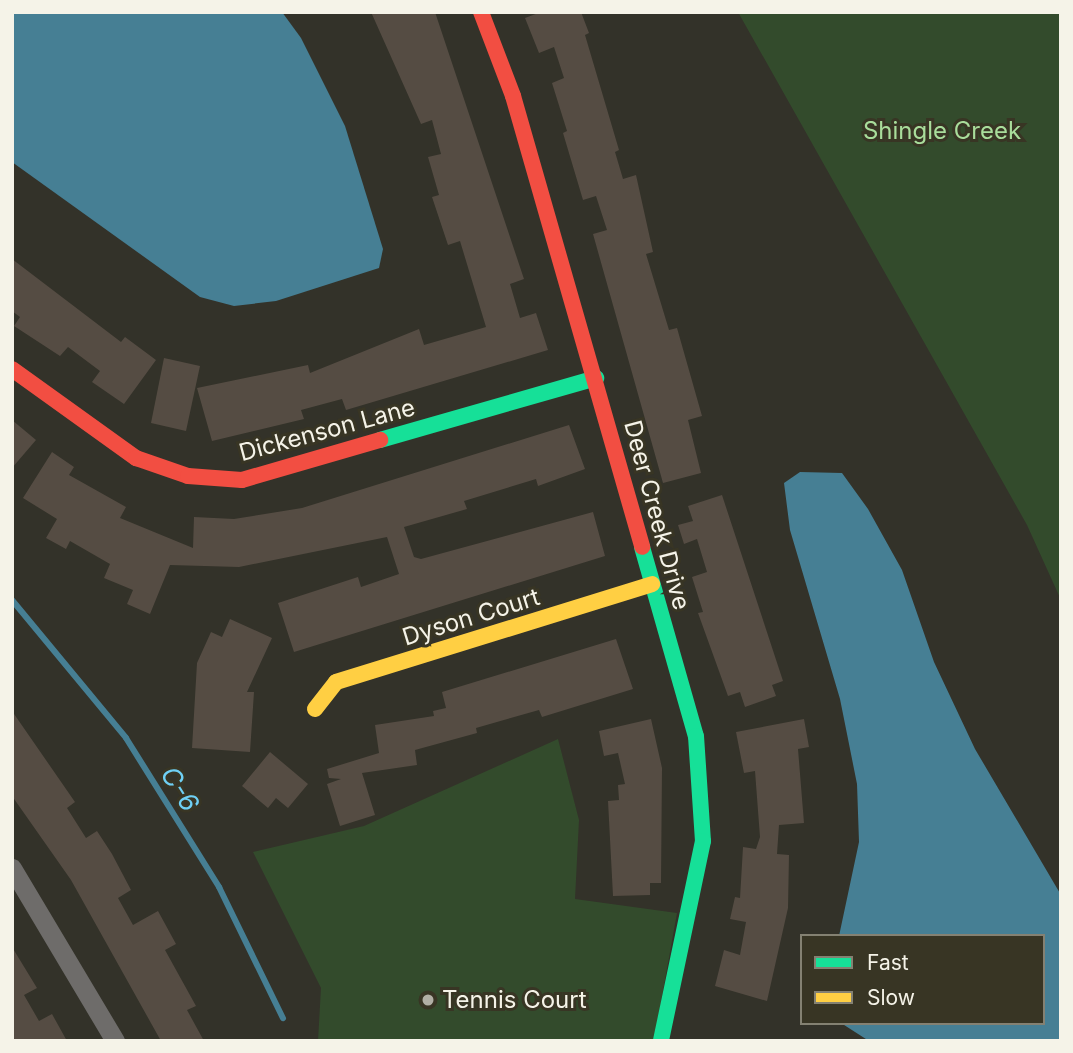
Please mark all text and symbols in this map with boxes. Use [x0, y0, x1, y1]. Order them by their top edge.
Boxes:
park label: Shingle Creek [863, 117, 1021, 145]
street label: Dickenson Lane [236, 393, 418, 467]
street label: Deer Creek Drive [618, 417, 696, 613]
street label: Dyson Court [399, 582, 543, 652]
water label: C-6 [154, 761, 206, 817]
legend [800, 934, 1045, 1025]
text: Fast [867, 950, 909, 975]
text: Slow [867, 985, 915, 1010]
place label: Tennis Court [442, 986, 587, 1014]
marker: Tennis Court [420, 992, 436, 1008]

